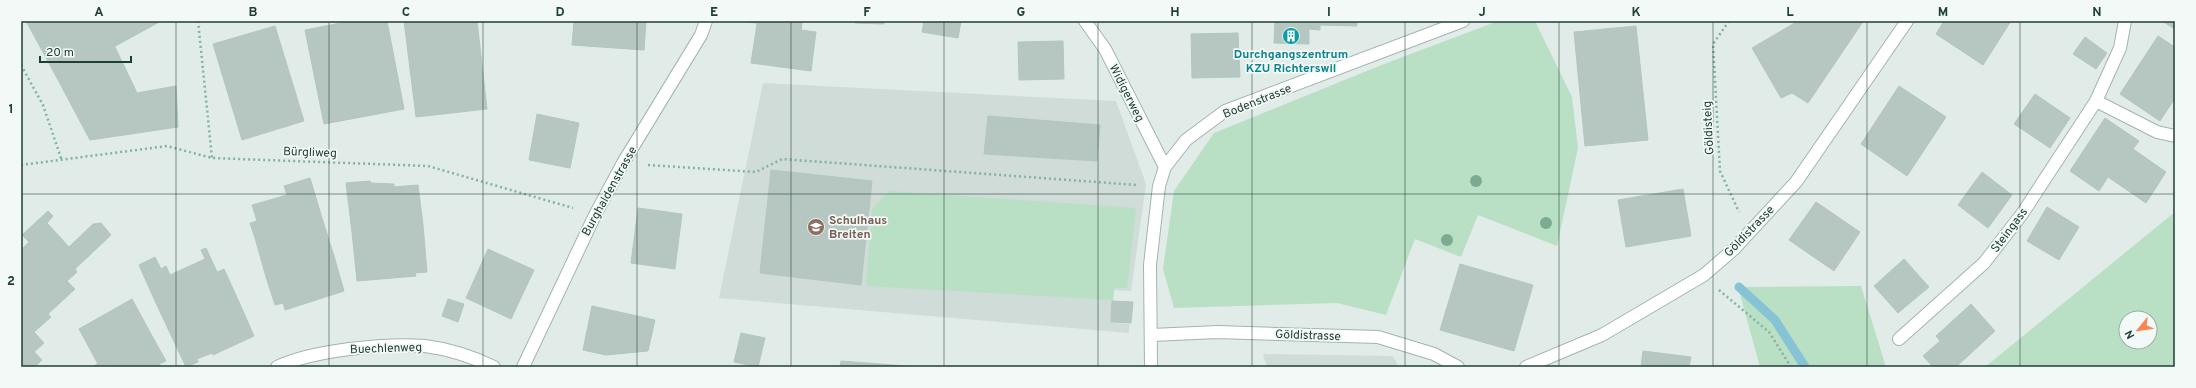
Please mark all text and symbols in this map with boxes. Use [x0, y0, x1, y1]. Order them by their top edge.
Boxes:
text: A [94, 5, 104, 21]
text: B [249, 5, 258, 21]
text: C [402, 5, 410, 21]
text: D [555, 5, 565, 21]
text: E [710, 5, 718, 21]
text: F [863, 5, 871, 21]
text: G [1017, 5, 1026, 21]
text: H [1170, 5, 1180, 21]
text: I [1327, 5, 1331, 21]
text: J [1478, 5, 1486, 21]
text: K [1631, 5, 1641, 21]
text: L [1786, 5, 1794, 21]
text: M [1938, 5, 1948, 21]
text: N [2092, 5, 2102, 21]
building icon: Durchgangszentrum KZU Richterswil [1281, 26, 1301, 46]
scale bar [40, 38, 131, 64]
text: 20 m [46, 45, 74, 61]
place label: Durchgangszentrum KZU Richterswil [1234, 47, 1348, 77]
street label: Widigerweg [1105, 62, 1147, 125]
street label: Bodenstrasse [1221, 81, 1294, 123]
street label: Göldisteig [1700, 101, 1718, 155]
text: 1 [8, 102, 14, 118]
street label: Bürgliweg [283, 144, 337, 162]
street label: Burghaldenstrasse [579, 144, 641, 239]
street label: Göldistrasse [1721, 202, 1778, 261]
street label: Steingass [1988, 205, 2032, 256]
place label: Schulhaus Breiten [829, 213, 887, 243]
school or university icon: Schulhaus Breiten [806, 217, 826, 237]
text: 2 [7, 274, 15, 290]
north arrow [2118, 310, 2158, 350]
street label: Göldistrasse [1275, 327, 1341, 345]
text: N [2122, 328, 2138, 341]
street label: Buechlenweg [350, 340, 422, 358]

